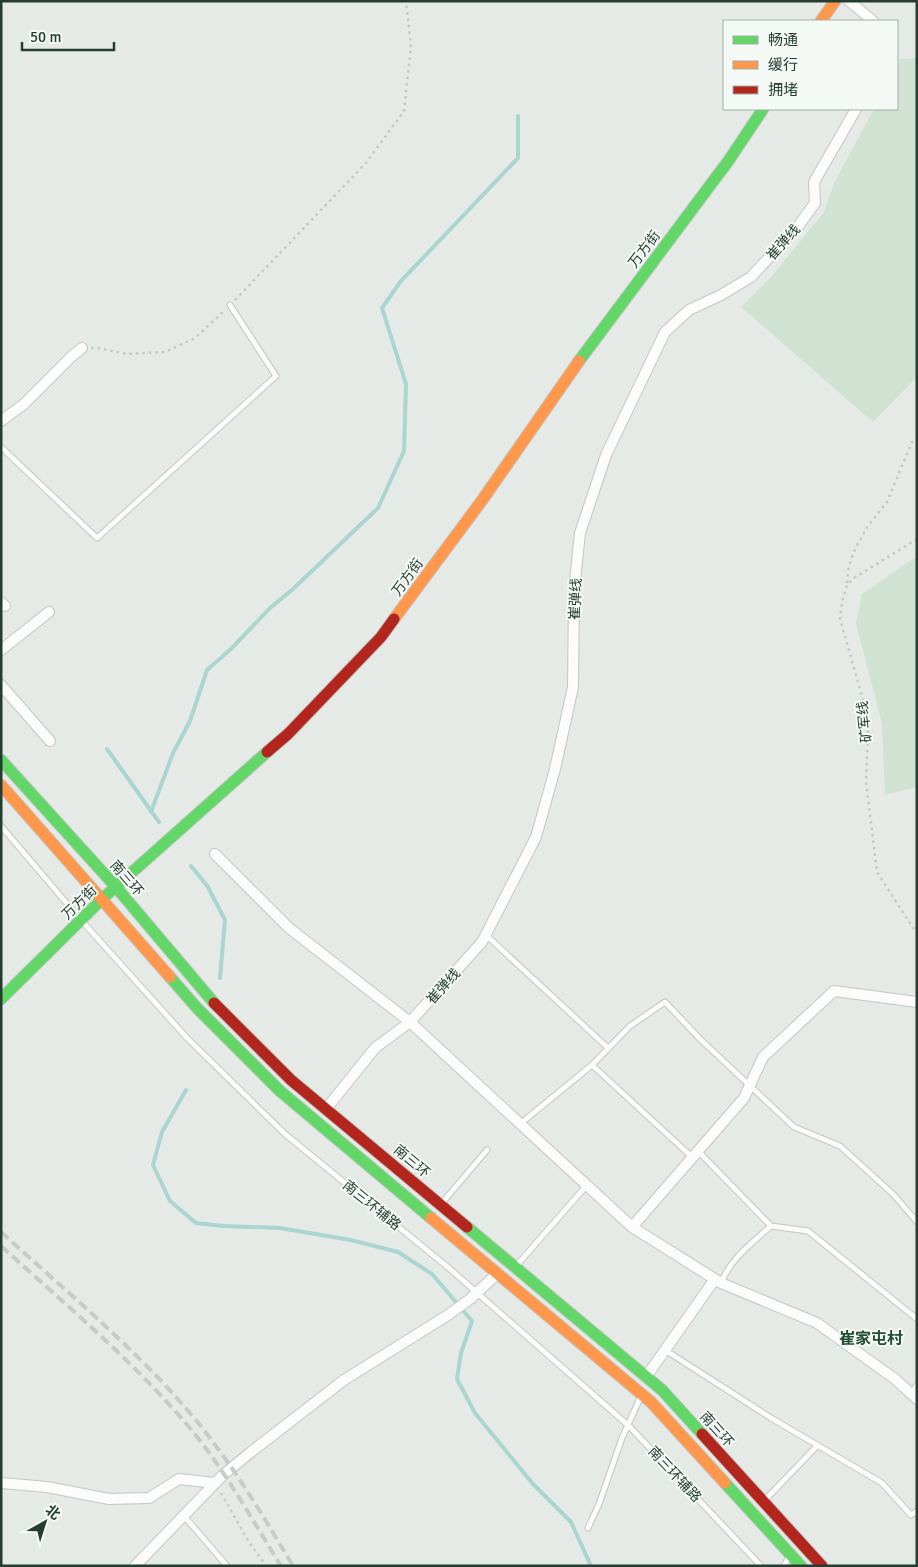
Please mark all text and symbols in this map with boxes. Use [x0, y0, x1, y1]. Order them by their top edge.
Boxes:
scale bar [22, 20, 115, 52]
legend [723, 20, 898, 110]
text: 50 m [30, 28, 61, 46]
text: 畅通 [768, 31, 798, 49]
text: 缓行 [768, 56, 798, 74]
text: 拥堵 [768, 81, 798, 99]
street label: 崔弹线 [763, 221, 804, 264]
street label: 万方街 [625, 227, 664, 271]
street label: 万方街 [388, 555, 427, 599]
street label: 崔弹线 [566, 578, 585, 620]
street label: 矿军线 [854, 700, 875, 744]
street label: 南三环 [106, 857, 147, 900]
street label: 万方街 [58, 882, 100, 923]
street label: 崔弹线 [423, 965, 464, 1008]
street label: 南三环 [390, 1141, 433, 1181]
street label: 南三环辅路 [339, 1177, 404, 1234]
district label: 崔家屯村 [839, 1329, 903, 1349]
street label: 南三环 [696, 1408, 737, 1451]
street label: 南三环辅路 [645, 1443, 705, 1506]
north arrow [20, 1497, 70, 1547]
text: 北 [42, 1501, 64, 1523]

